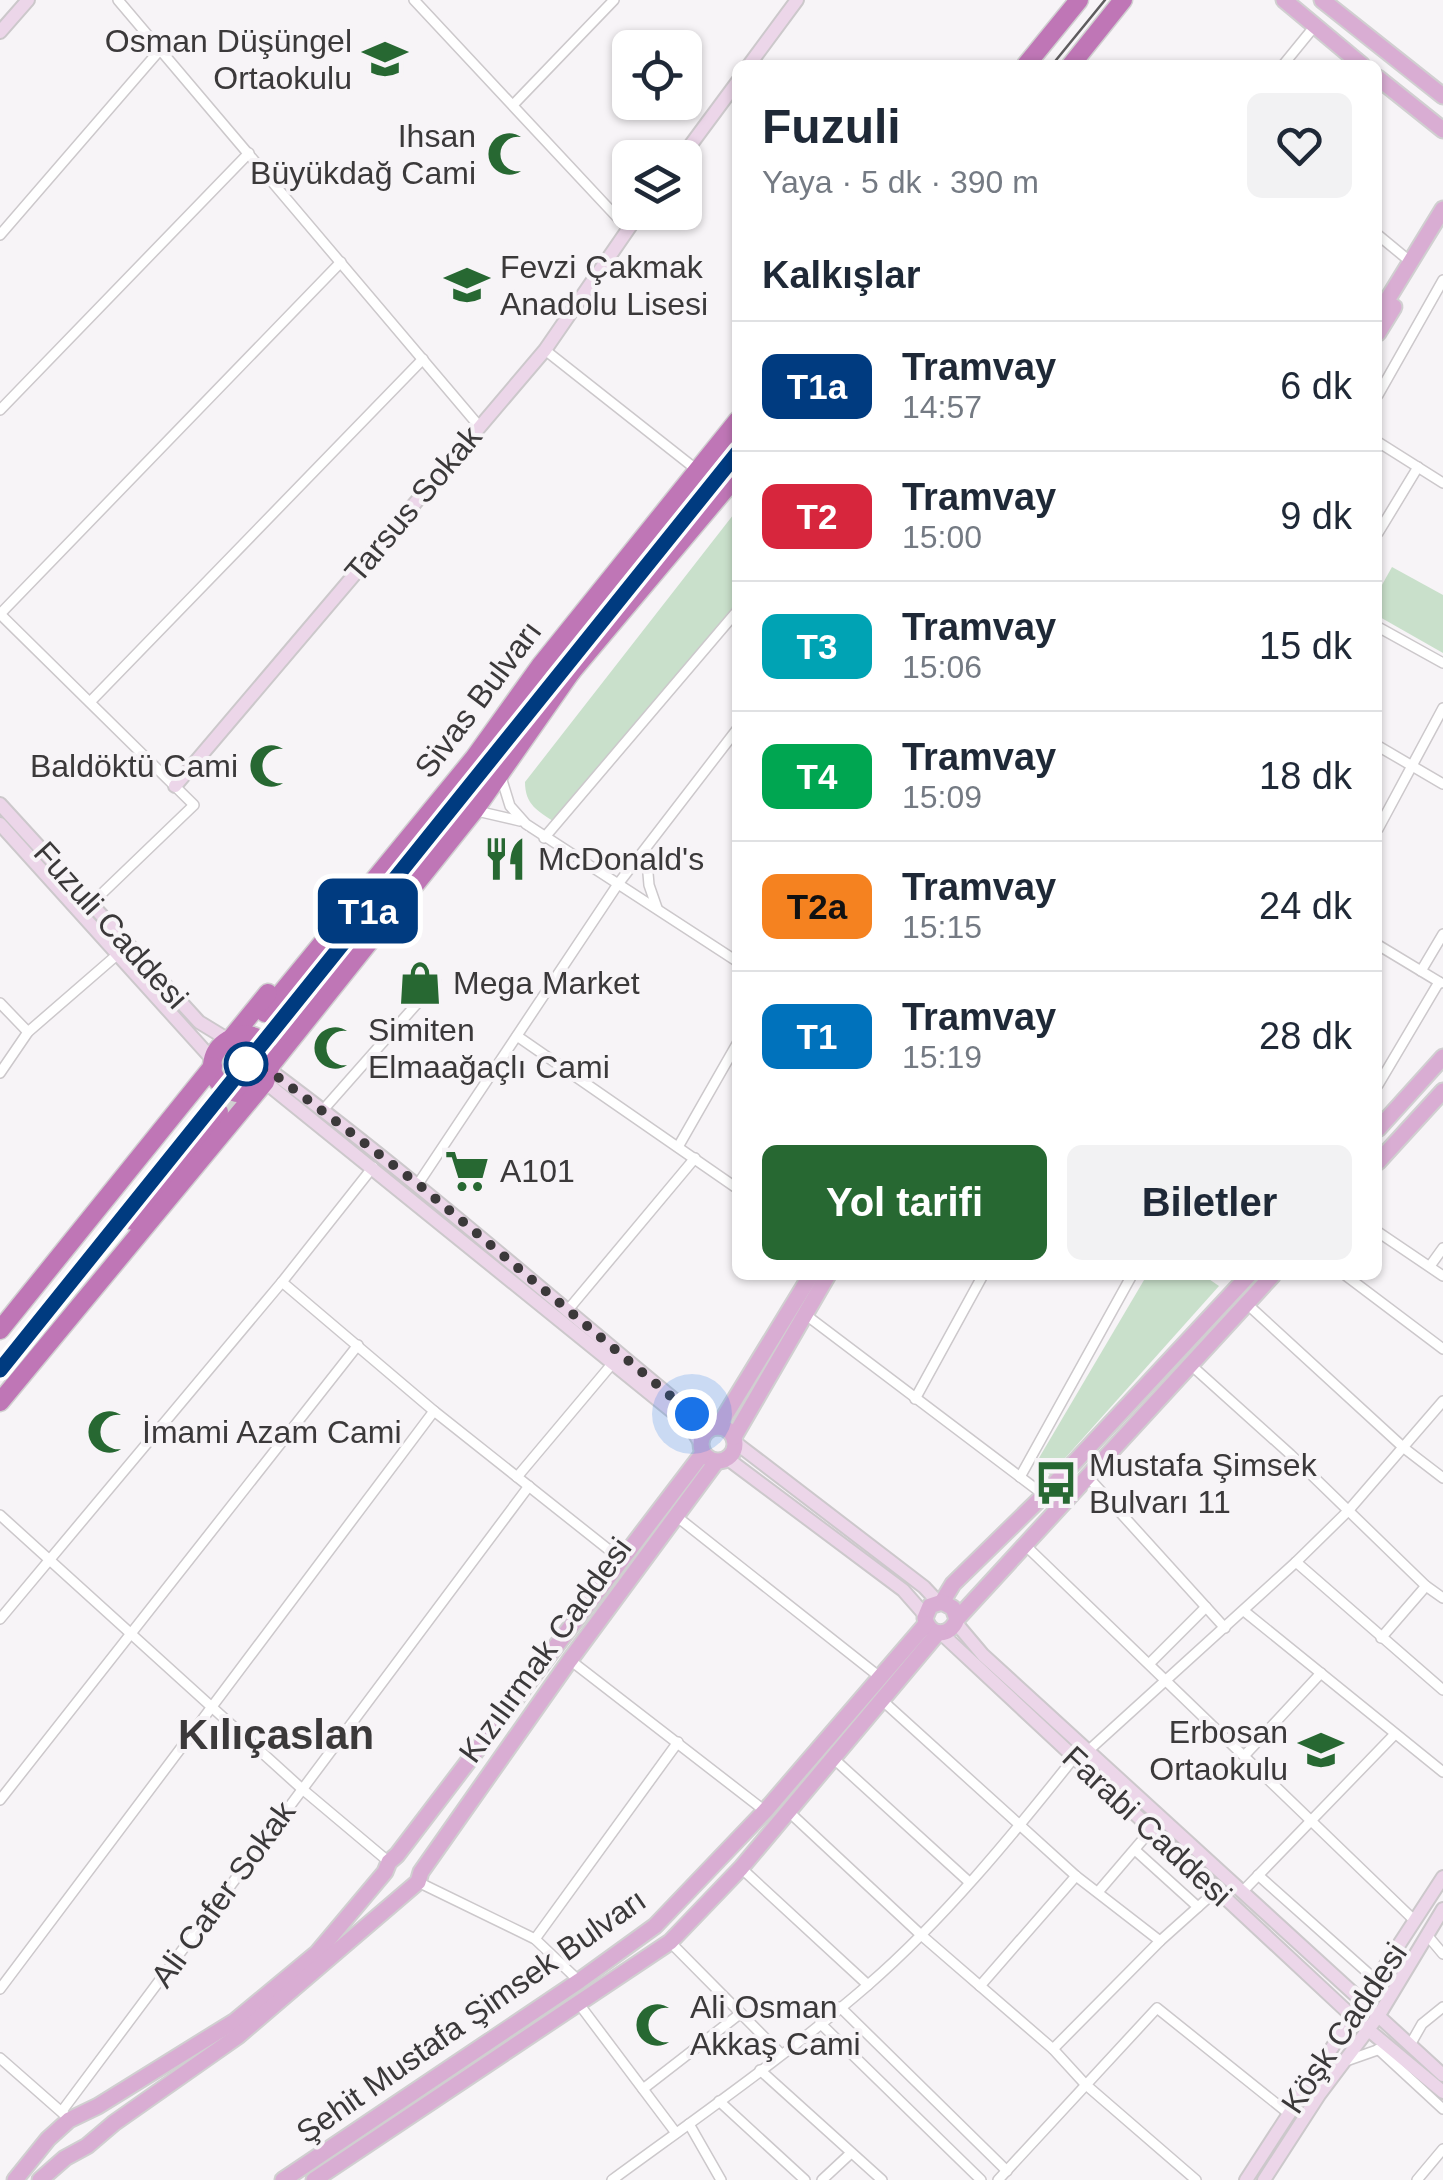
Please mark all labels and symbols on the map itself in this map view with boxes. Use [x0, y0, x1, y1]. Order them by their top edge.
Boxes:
place label: Osman Düşüngel Ortaokulu [105, 23, 352, 96]
school or university icon: Osman Düşüngel Ortaokulu [361, 35, 409, 83]
place label: Ihsan Büyükdağ Cami [250, 118, 476, 191]
mosque icon: Ihsan Büyükdağ Cami [485, 130, 533, 178]
place label: Fevzi Çakmak Anadolu Lisesi [500, 249, 708, 322]
school or university icon: Fevzi Çakmak Anadolu Lisesi [443, 261, 491, 309]
street label: Tarsus Sokak [337, 418, 489, 589]
street label: Sivas Bulvarı [407, 614, 549, 784]
mosque icon: Baldöktü Cami [247, 742, 295, 790]
place label: Baldöktü Cami [30, 748, 238, 784]
street label: Fuzuli Caddesi [27, 834, 195, 1016]
restaurant icon: McDonald's [481, 835, 529, 883]
place label: McDonald's [538, 841, 704, 877]
line badge: T1a [310, 878, 426, 944]
shop icon: Mega Market [396, 959, 444, 1007]
place label: Mega Market [453, 965, 640, 1001]
place label: Simiten Elmaağaçlı Cami [368, 1012, 610, 1085]
mosque icon: Simiten Elmaağaçlı Cami [311, 1024, 359, 1072]
unlabelled marker [225, 1043, 267, 1085]
supermarket icon: A101 [443, 1147, 491, 1195]
place label: A101 [500, 1153, 575, 1189]
your location [667, 1389, 717, 1439]
mosque icon: İmami Azam Cami [85, 1408, 133, 1456]
place label: İmami Azam Cami [142, 1414, 402, 1450]
place label: Mustafa Şimsek Bulvarı 11 [1089, 1447, 1318, 1520]
bus stop icon: Mustafa Şimsek Bulvarı 11 [1032, 1459, 1080, 1507]
street label: Kızılırmak Caddesi [452, 1531, 638, 1769]
district label: Kılıçaslan [178, 1711, 374, 1758]
place label: Erbosan Ortaokulu [1149, 1714, 1288, 1787]
school or university icon: Erbosan Ortaokulu [1297, 1726, 1345, 1774]
street label: Farabi Caddesi [1055, 1739, 1239, 1913]
street label: Ali Cafer Sokak [144, 1793, 303, 1994]
street label: Şehit Mustafa Şimsek Bulvarı [289, 1881, 653, 2151]
street label: Köşk Caddesi [1274, 1936, 1414, 2120]
place label: Ali Osman Akkaş Cami [690, 1989, 861, 2062]
mosque icon: Ali Osman Akkaş Cami [633, 2001, 681, 2049]

